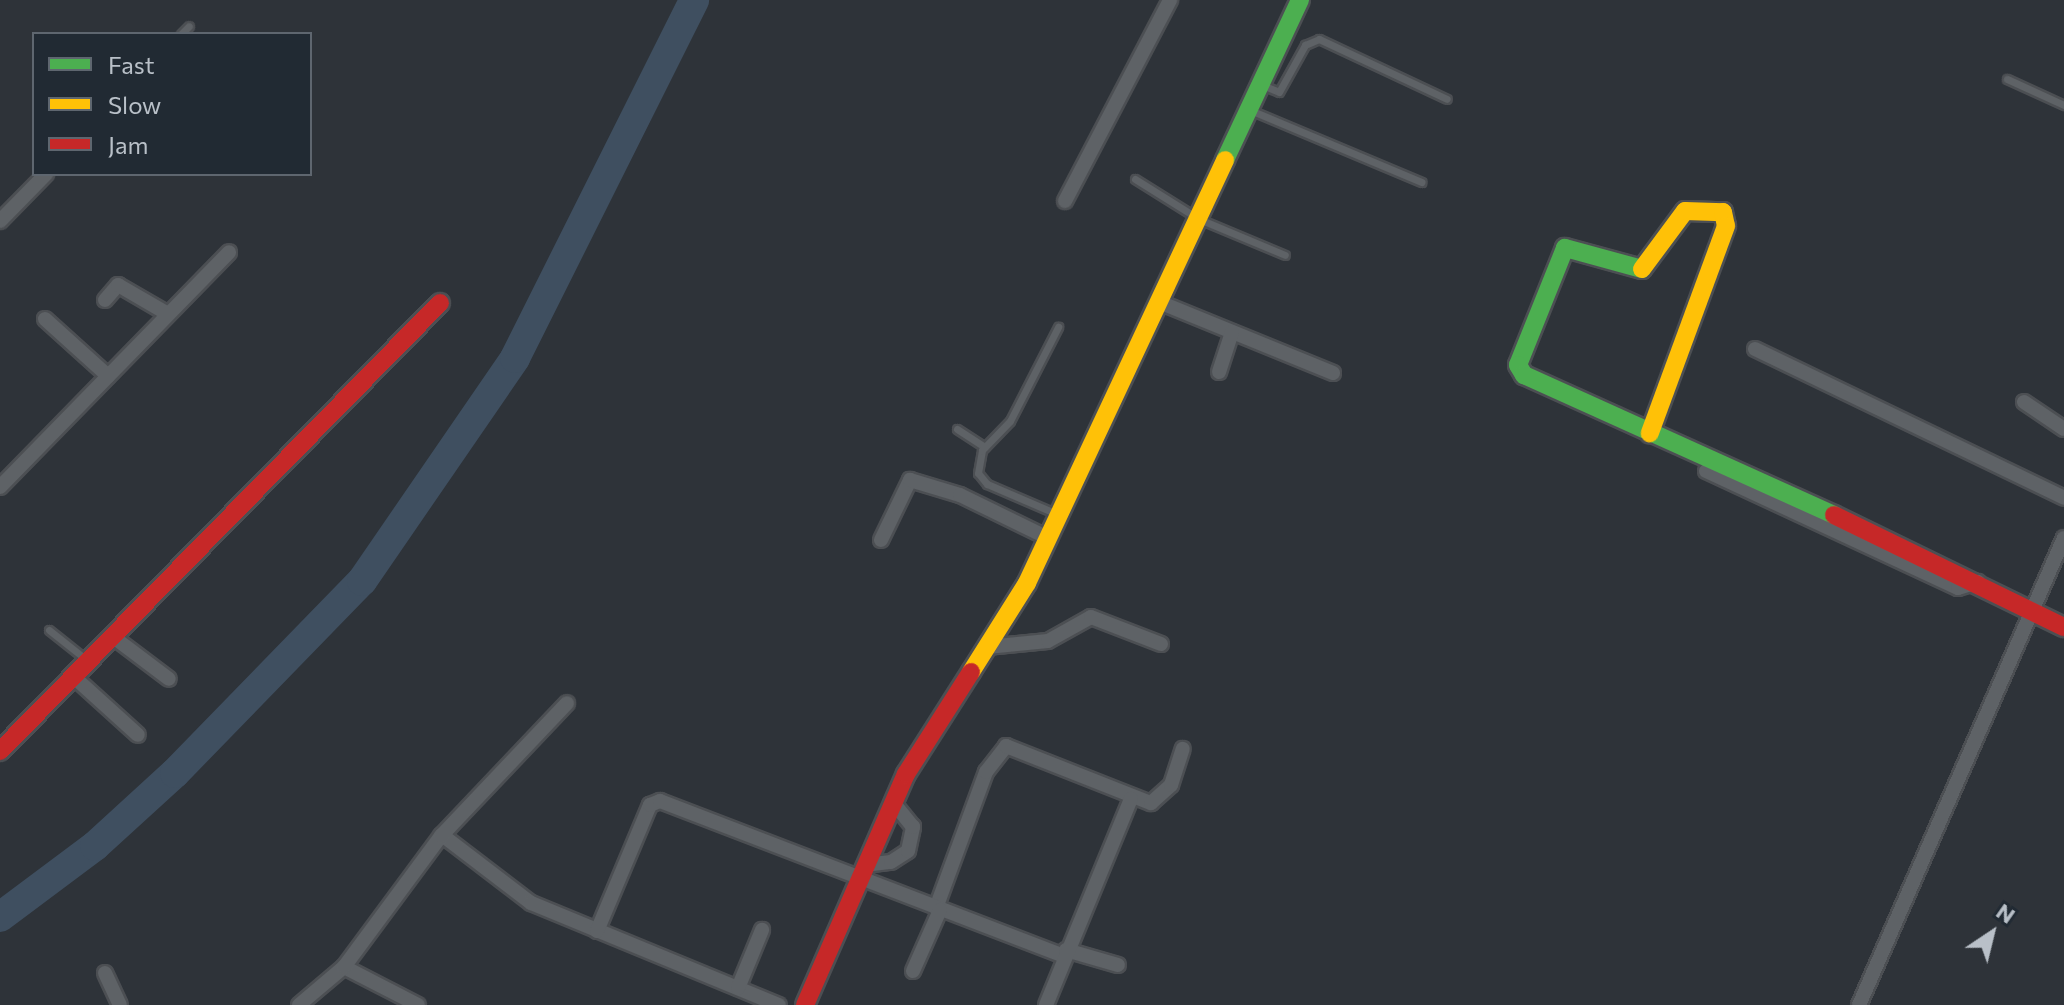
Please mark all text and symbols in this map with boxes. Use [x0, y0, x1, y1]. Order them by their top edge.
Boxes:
legend [32, 32, 312, 176]
text: Fast [108, 50, 155, 79]
text: Slow [108, 90, 161, 119]
text: Jam [108, 130, 148, 159]
north arrow [1952, 893, 2032, 973]
text: N [1992, 897, 2021, 929]

